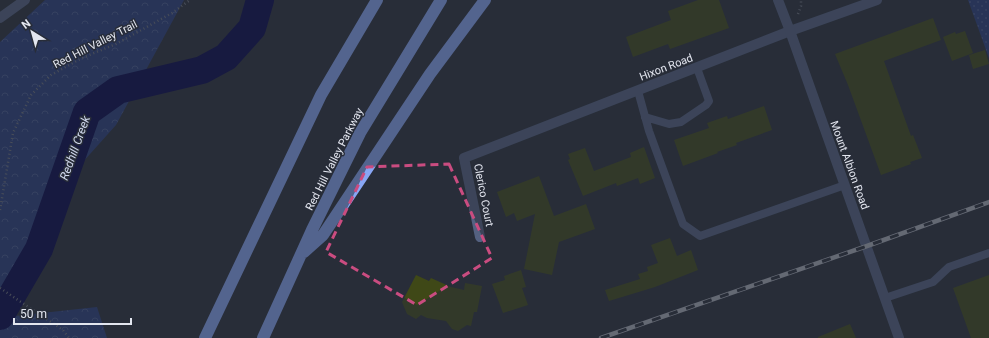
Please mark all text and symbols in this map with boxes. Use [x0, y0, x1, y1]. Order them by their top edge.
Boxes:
north arrow [12, 12, 52, 52]
text: N [19, 17, 33, 32]
street label: Red Hill Valley Trail [51, 18, 139, 71]
street label: Hixon Road [638, 51, 695, 84]
street label: Red Hill Valley Parkway [303, 105, 366, 213]
water label: Redhill Creek [57, 113, 93, 182]
street label: Mount Albion Road [827, 119, 872, 211]
street label: Clerico Court [471, 162, 496, 228]
scale bar [14, 300, 131, 326]
text: 50 m [20, 307, 47, 321]

